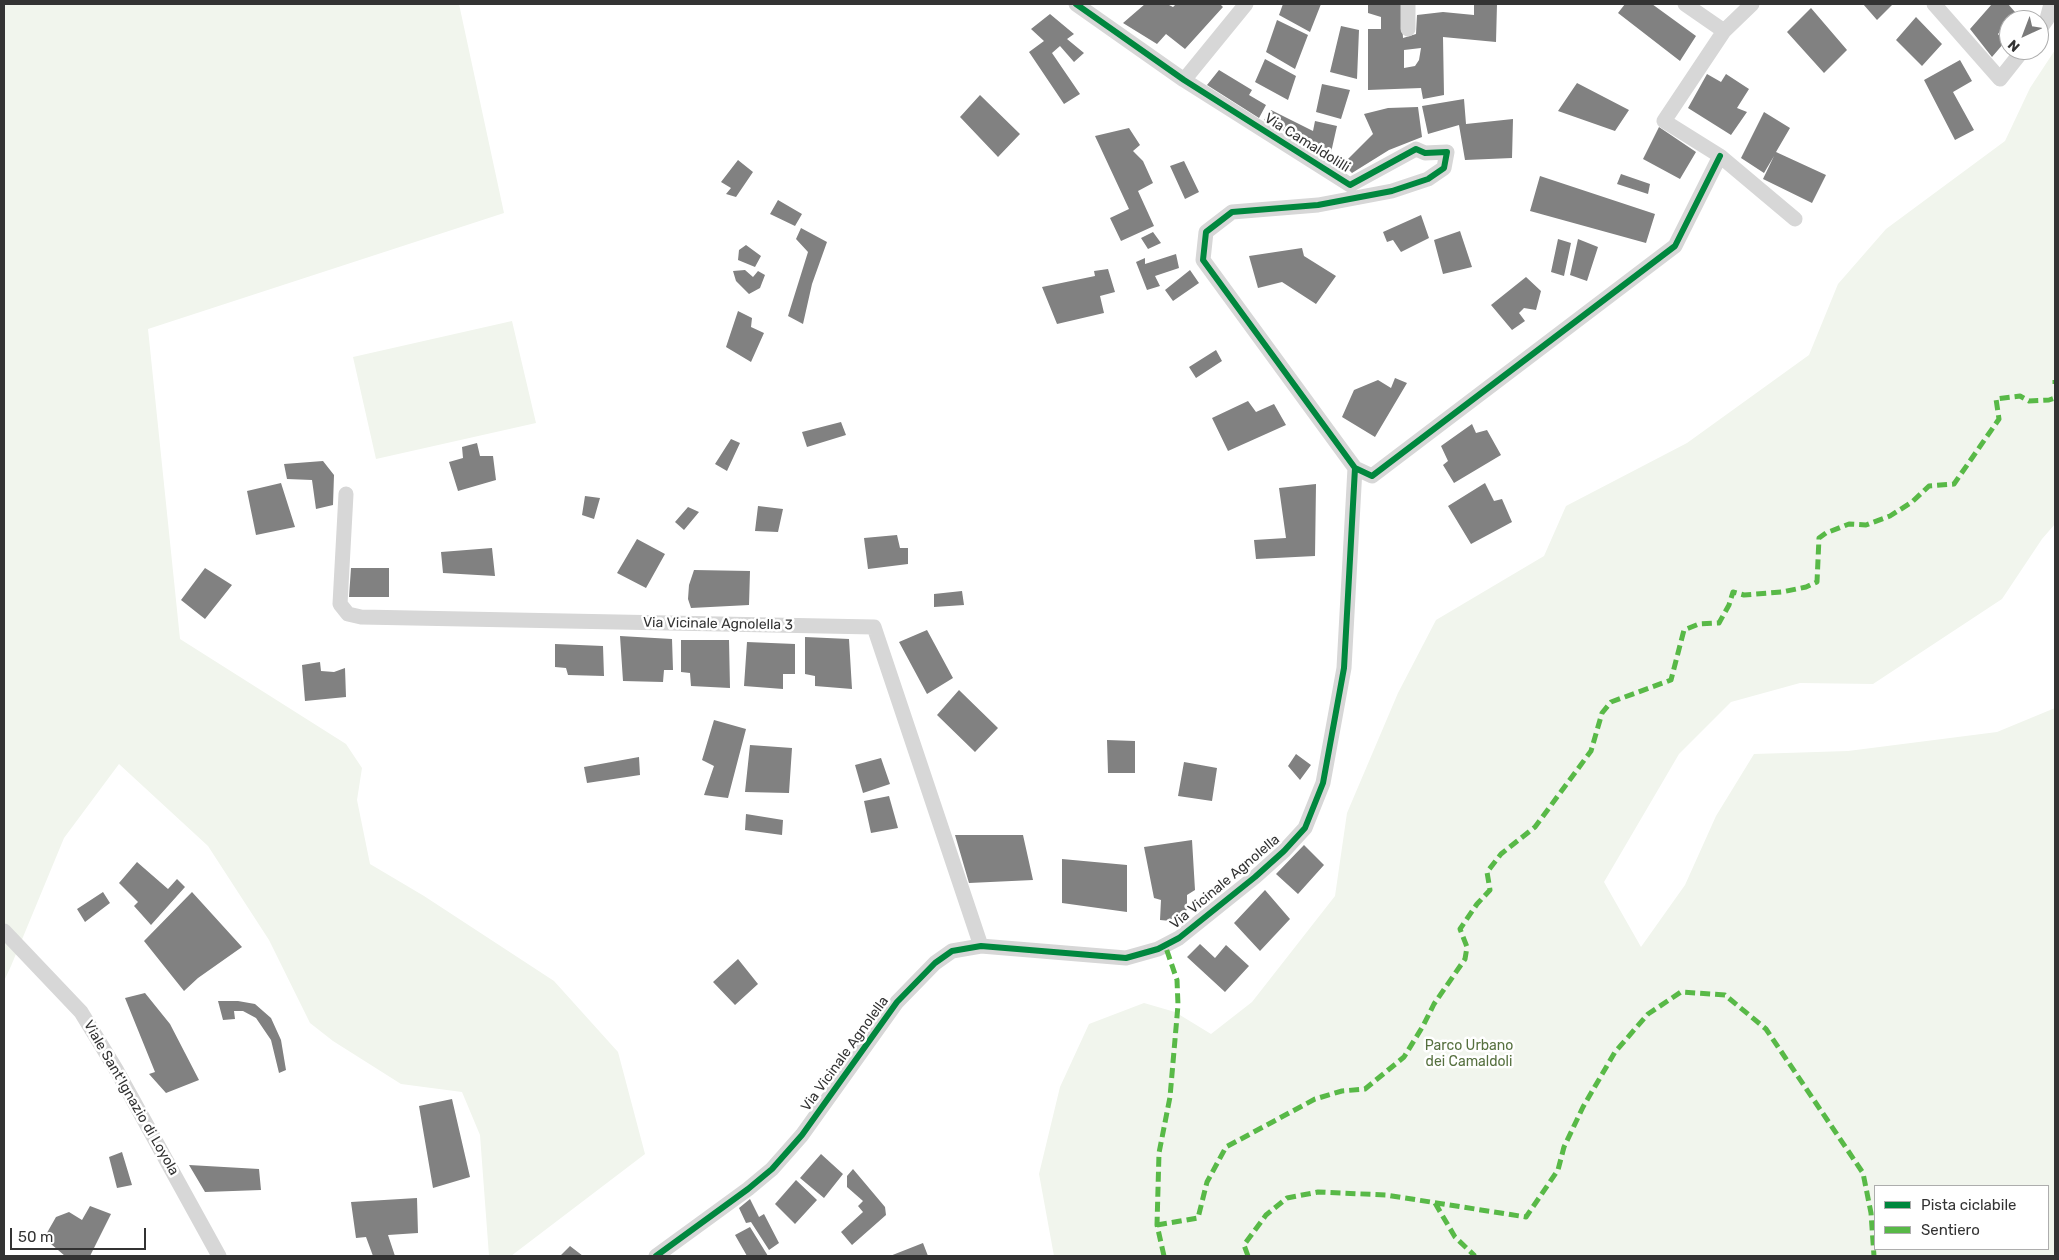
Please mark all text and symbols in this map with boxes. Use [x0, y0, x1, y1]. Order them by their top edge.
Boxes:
north arrow [1999, 10, 2049, 60]
text: N [2005, 36, 2024, 55]
street label: Via Camaldolilli [1261, 110, 1353, 176]
street label: Via Vicinale Agnolella 3 [643, 614, 793, 634]
street label: Via Vicinale Agnolella [1167, 831, 1283, 933]
street label: Via Vicinale Agnolella [798, 993, 892, 1115]
street label: Viale Sant'Ignazio di Loyola [80, 1018, 182, 1178]
park label: Parco Urbano dei Camaldoli [1425, 1038, 1513, 1070]
legend [1874, 1185, 2049, 1250]
text: Pista ciclabile [1921, 1196, 2016, 1214]
scale bar [12, 1218, 149, 1250]
text: Sentiero [1921, 1221, 1980, 1239]
text: 50 m [18, 1228, 53, 1246]

